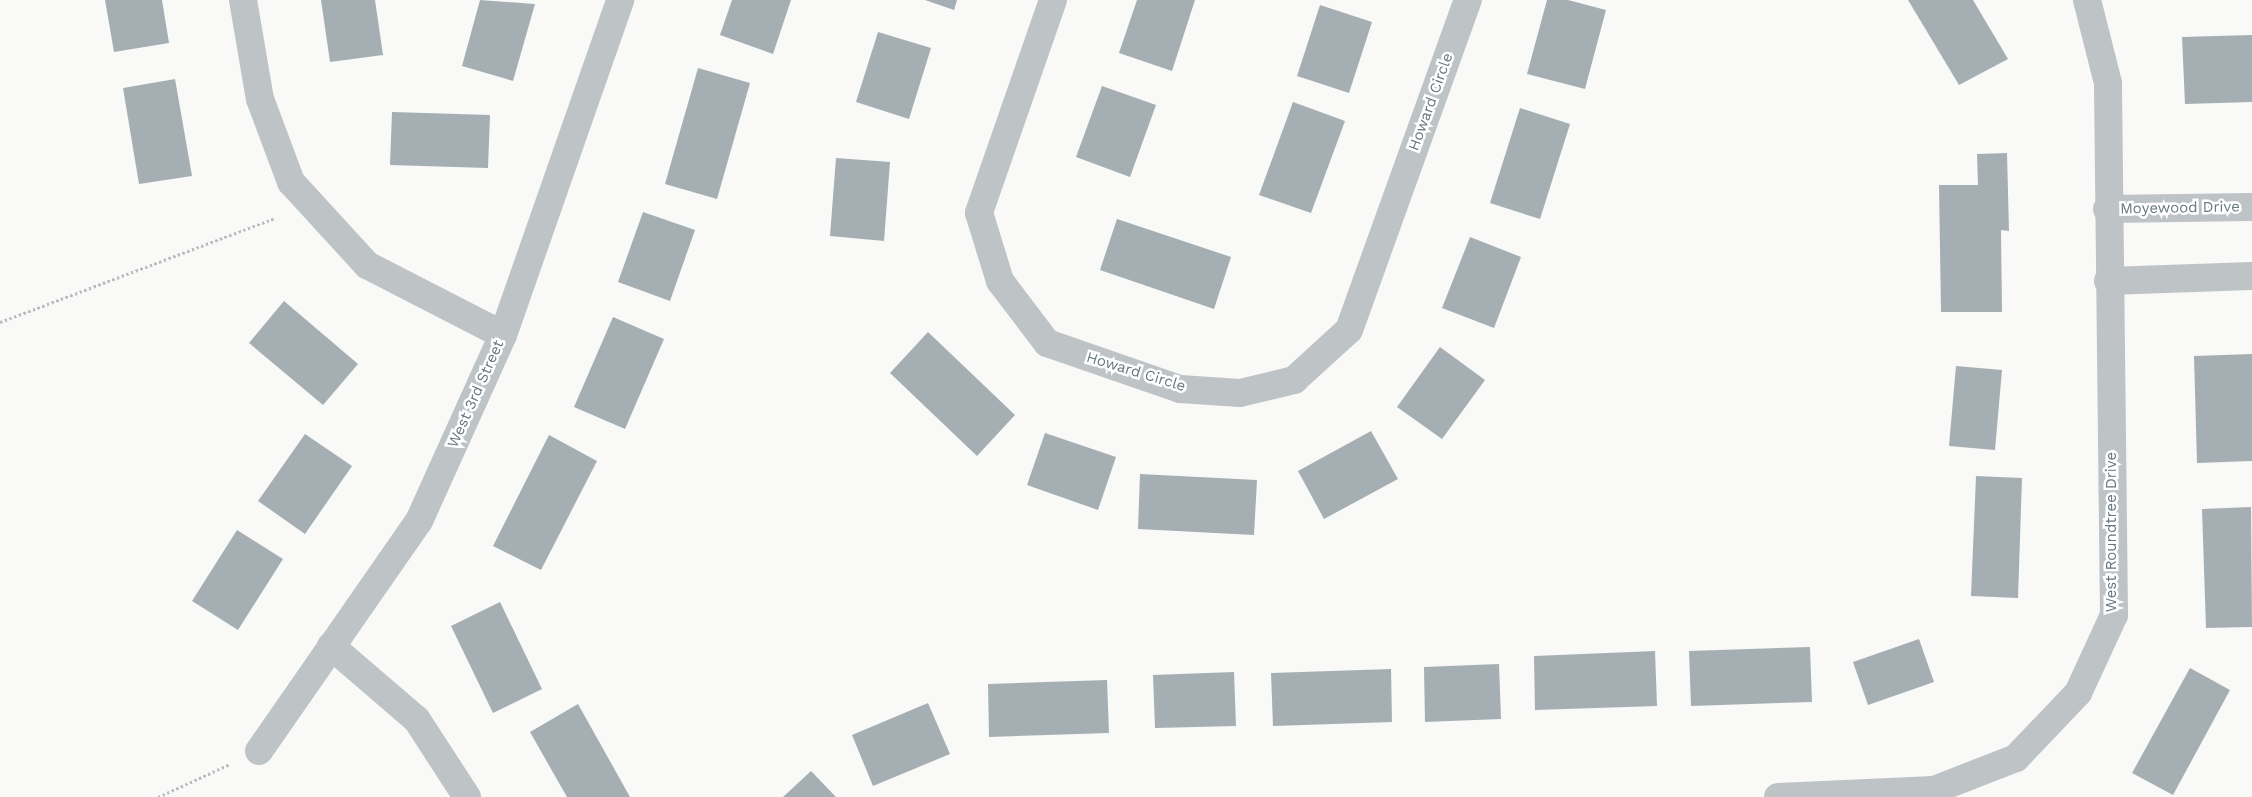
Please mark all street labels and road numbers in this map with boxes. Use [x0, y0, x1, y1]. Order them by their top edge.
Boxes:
street label: Howard Circle [1405, 51, 1457, 153]
street label: Moyewood Drive [2120, 198, 2240, 218]
street label: West 3rd Street [444, 337, 508, 451]
street label: Howard Circle [1084, 348, 1188, 396]
street label: West Roundtree Drive [2103, 452, 2121, 612]

